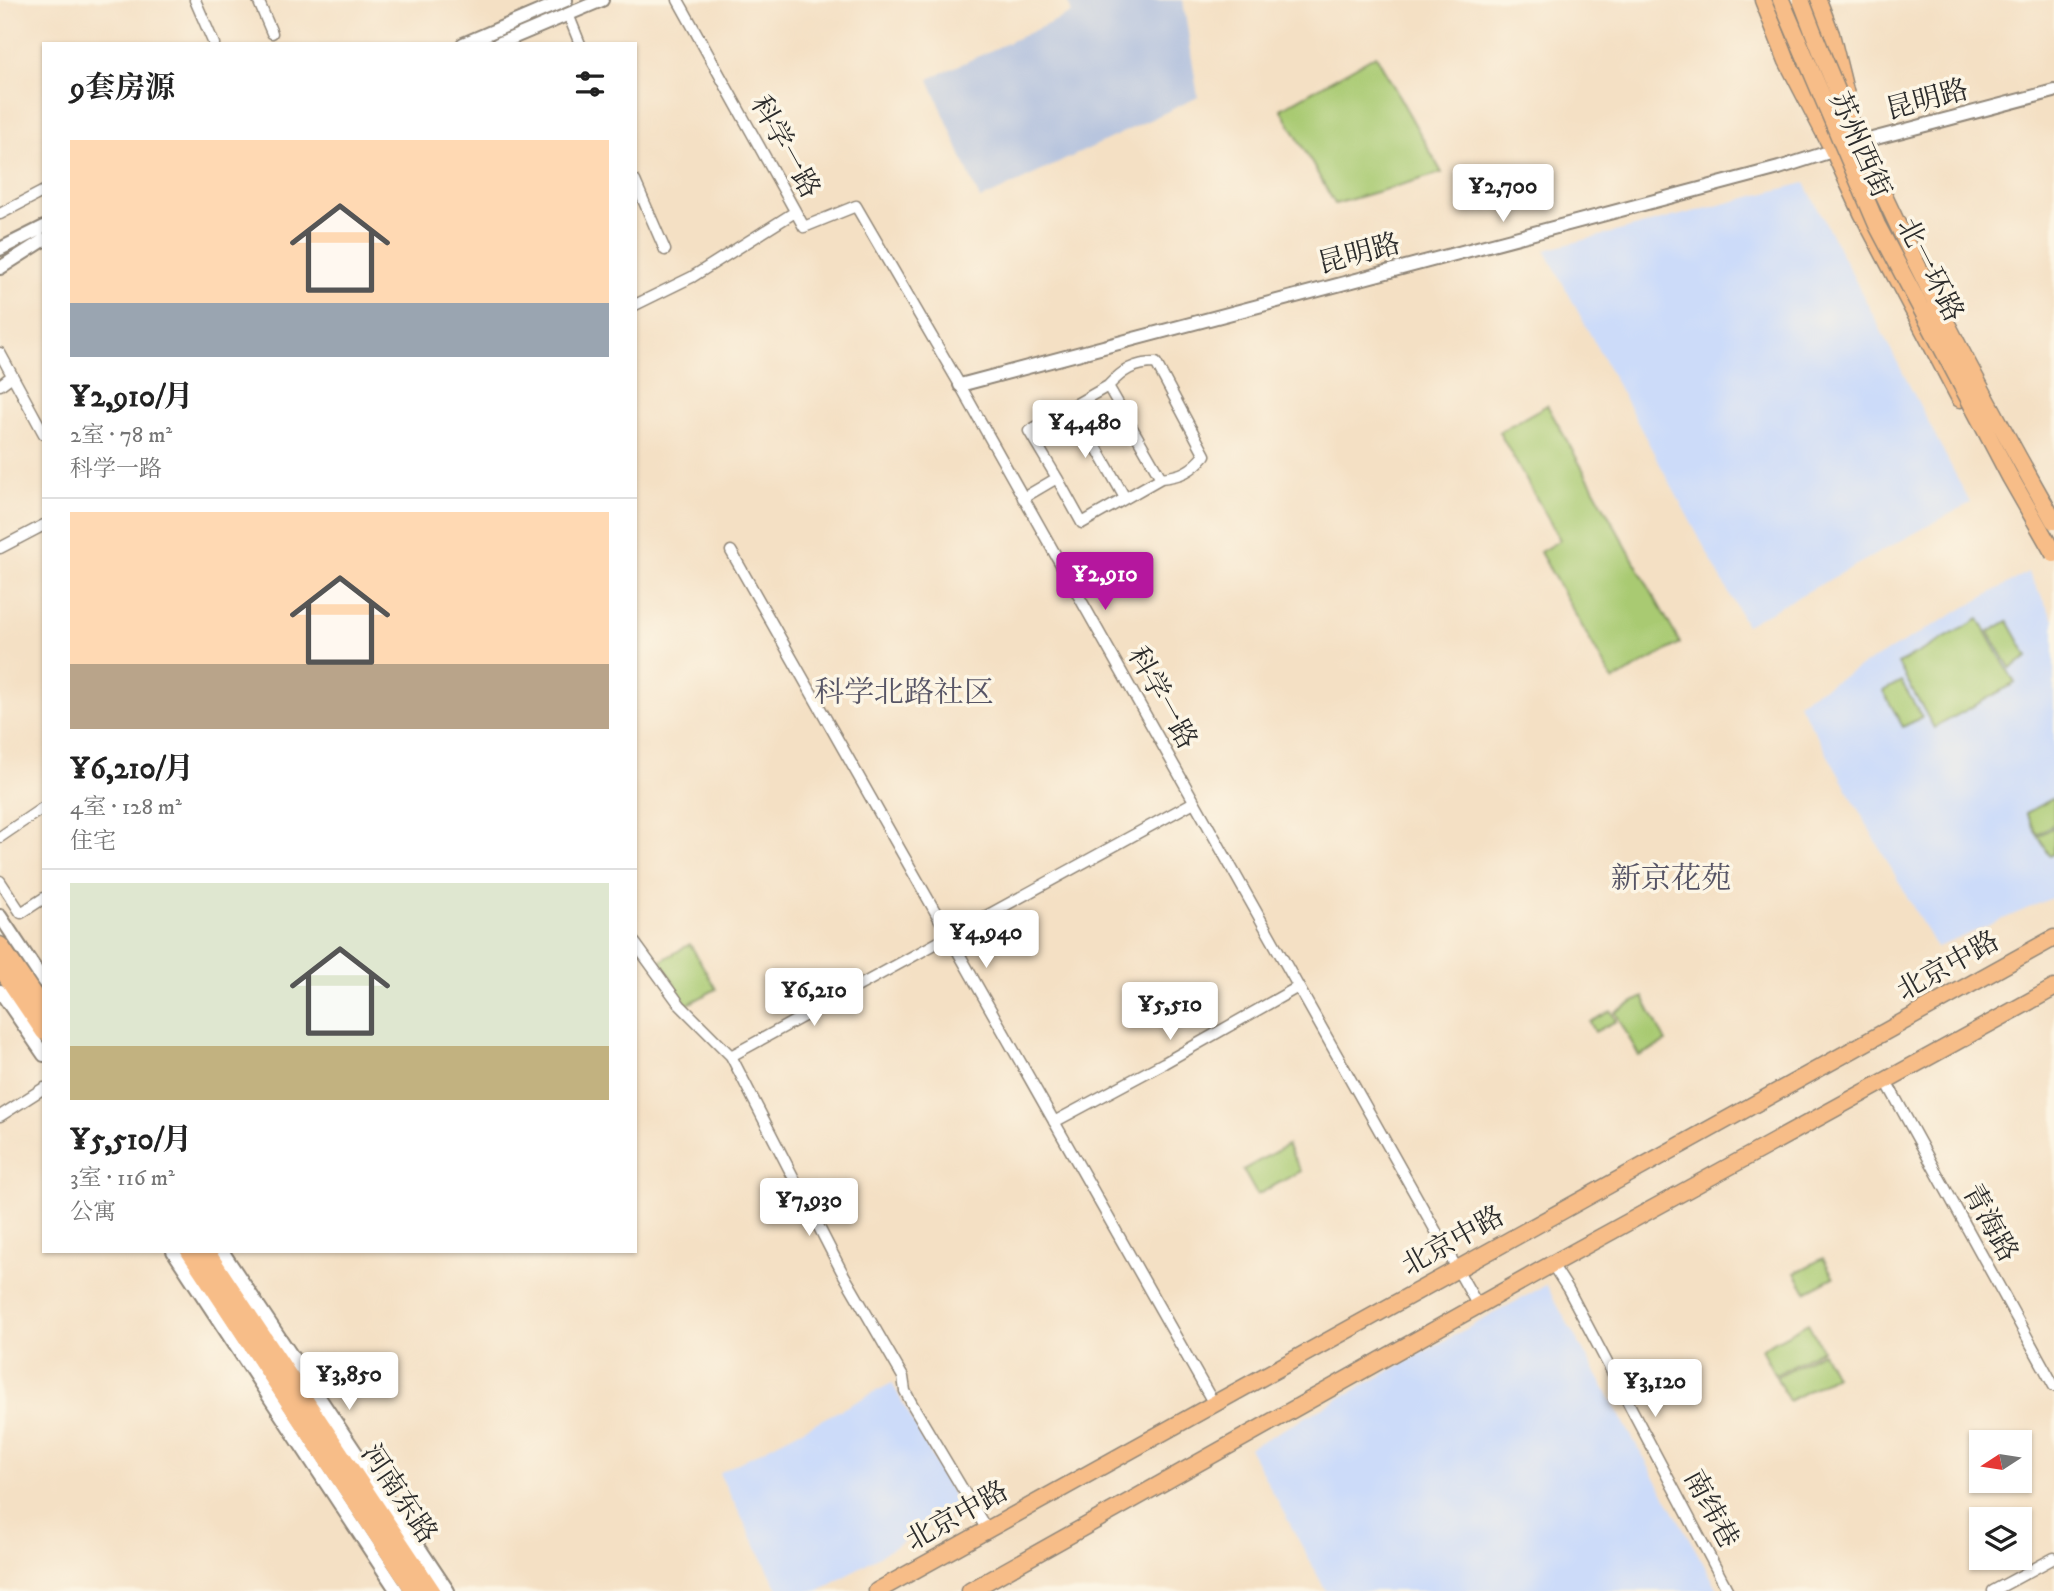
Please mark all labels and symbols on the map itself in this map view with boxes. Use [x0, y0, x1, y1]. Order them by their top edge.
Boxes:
street label: 昆明路 [1882, 72, 1972, 128]
street label: 苏州西街 [1821, 87, 1899, 203]
street label: 科学一路 [743, 90, 827, 204]
pin: ¥2,700 [1446, 164, 1560, 224]
street label: 北一环路 [1889, 212, 1971, 328]
street label: 昆明路 [1314, 226, 1404, 282]
pin: ¥4,480 [1028, 400, 1142, 460]
pin: ¥2,910 [1048, 552, 1162, 612]
street label: 科学一路 [1120, 641, 1204, 755]
district label: 科学北路社区 [814, 675, 994, 712]
district label: 新京花苑 [1611, 861, 1731, 898]
pin: ¥4,940 [929, 911, 1043, 970]
street label: 北京中路 [1891, 924, 2005, 1008]
pin: ¥6,210 [757, 968, 871, 1028]
pin: ¥5,510 [1113, 982, 1227, 1042]
pin: ¥7,930 [752, 1178, 866, 1238]
street label: 青海路 [1954, 1178, 2026, 1268]
street label: 北京中路 [1396, 1199, 1510, 1283]
pin: ¥3,850 [292, 1352, 406, 1412]
pin: ¥3,120 [1598, 1360, 1712, 1419]
north arrow [1969, 1430, 2032, 1493]
street label: 河南东路 [353, 1438, 445, 1550]
street label: 南纬巷 [1676, 1464, 1746, 1554]
street label: 北京中路 [900, 1474, 1014, 1558]

